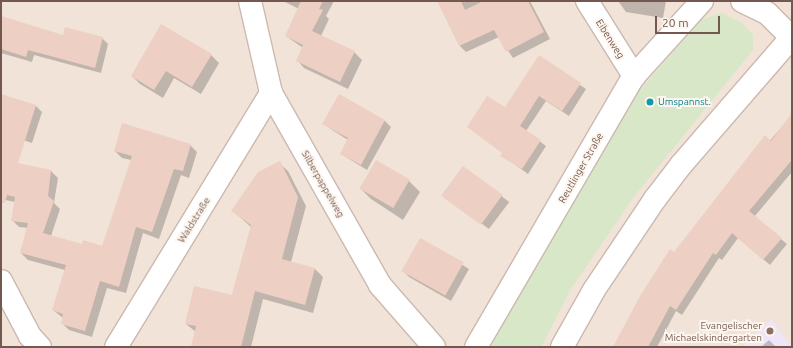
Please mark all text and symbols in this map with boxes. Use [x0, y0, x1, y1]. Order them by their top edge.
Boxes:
scale bar [657, 8, 722, 34]
text: 20 m [662, 16, 689, 29]
street label: Eibenweg [593, 17, 627, 61]
place label: Umspannst. [658, 96, 711, 108]
marker: Umspannst. [645, 97, 655, 107]
street label: Reutlinger Straße [556, 131, 606, 205]
street label: Silberpappelweg [299, 148, 347, 220]
street label: Waldstraße [175, 195, 213, 245]
place label: Evangelischer Michaelskindergarten [665, 319, 762, 342]
marker: Evangelischer Michaelskindergarten [765, 326, 775, 336]

